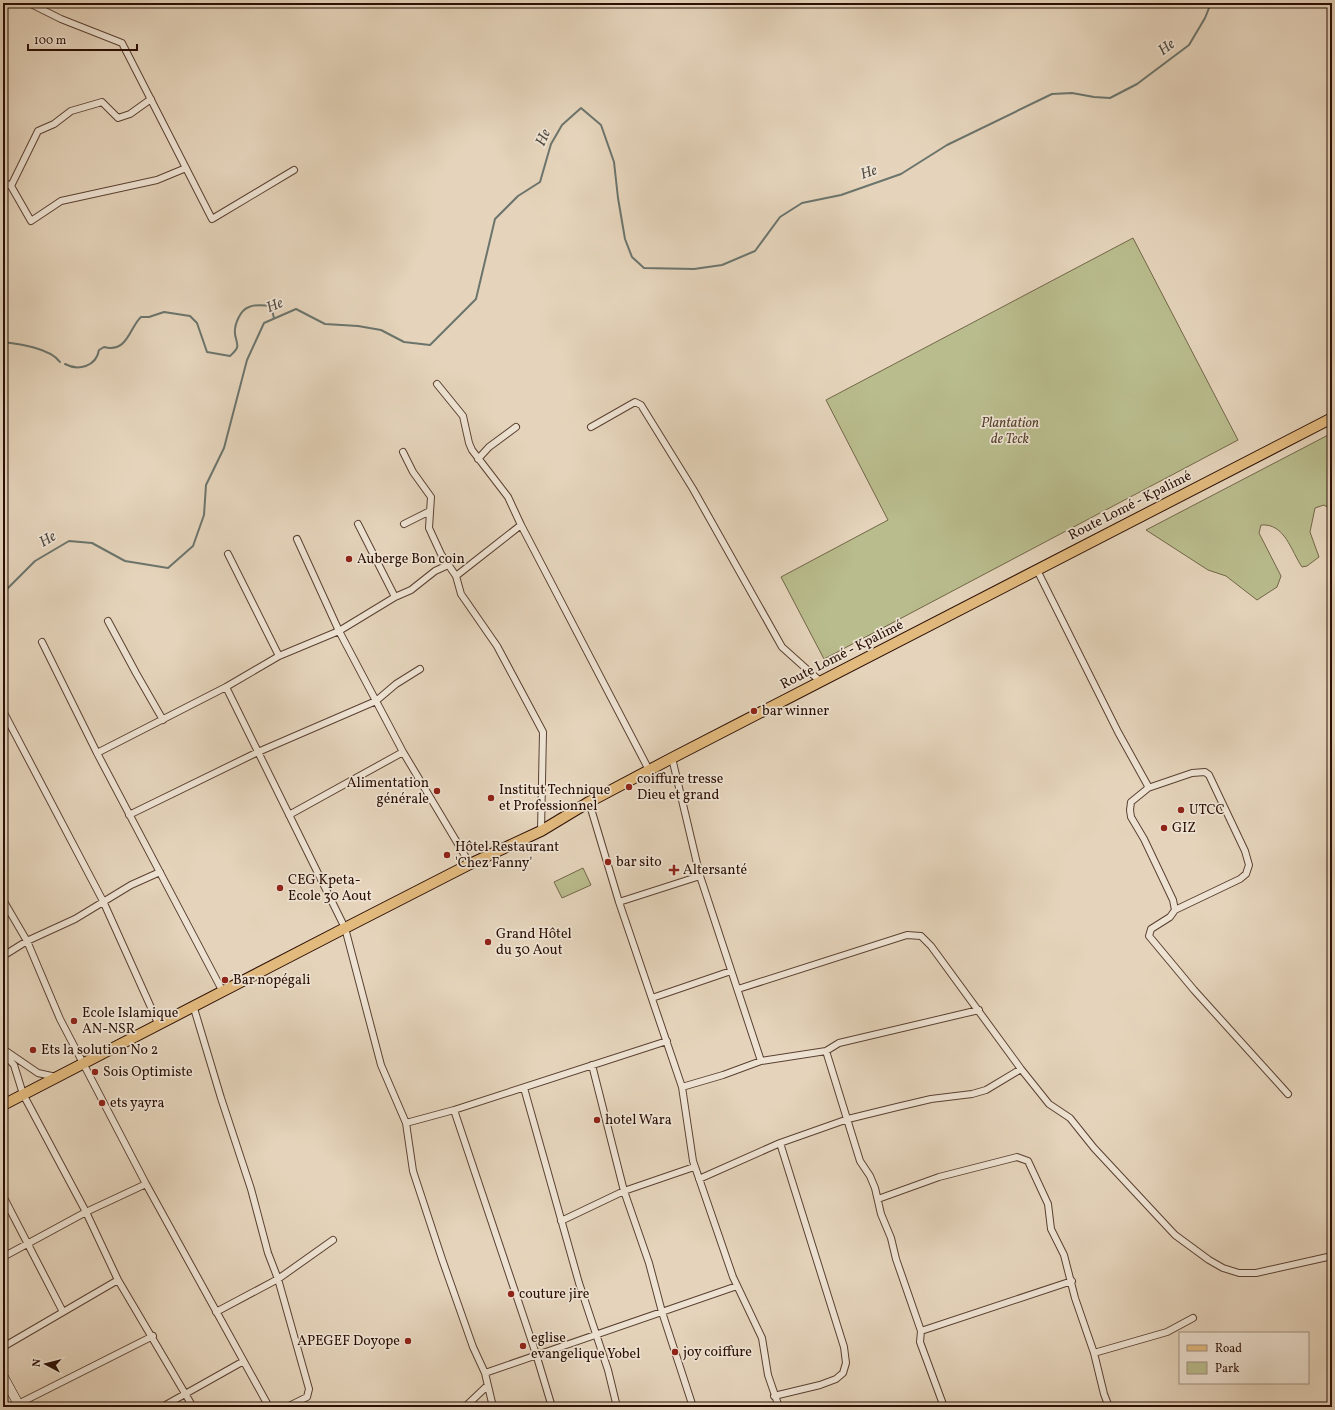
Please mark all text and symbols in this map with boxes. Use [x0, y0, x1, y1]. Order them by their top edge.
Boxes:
scale bar [28, 26, 137, 52]
text: 100 m [34, 33, 67, 49]
water label: He [1154, 34, 1180, 61]
water label: He [531, 126, 557, 150]
water label: He [858, 160, 881, 186]
water label: He [263, 293, 287, 319]
park label: Plantation de Teck [981, 414, 1039, 449]
street label: Route Lomé - Kpalimé [1065, 467, 1195, 545]
water label: He [36, 526, 61, 553]
place label: Auberge Bon coin [357, 550, 465, 569]
marker: Auberge Bon coin [344, 554, 354, 564]
street label: Route Lomé - Kpalimé [777, 616, 907, 694]
place label: bar winner [762, 702, 829, 721]
marker: bar winner [749, 706, 759, 716]
place label: coiffure tresse Dieu et grand [637, 770, 724, 805]
place label: Alimentation générale [347, 774, 429, 809]
place label: Institut Technique et Professionnel [499, 781, 611, 816]
marker: coiffure tresse Dieu et grand [624, 782, 634, 792]
marker: Alimentation générale [432, 786, 442, 796]
marker: Institut Technique et Professionnel [486, 793, 496, 803]
place label: UTCC [1189, 801, 1225, 820]
marker: UTCC [1176, 805, 1186, 815]
place label: GIZ [1172, 819, 1196, 838]
marker: GIZ [1159, 823, 1169, 833]
place label: Hôtel Restaurant 'Chez Fanny' [455, 838, 559, 873]
marker: Hôtel Restaurant 'Chez Fanny' [442, 850, 452, 860]
place label: bar sito [616, 853, 662, 872]
marker: bar sito [603, 857, 613, 867]
place label: Altersanté [683, 861, 747, 880]
marker: Altersanté [668, 864, 680, 876]
place label: CEG Kpeta- Ecole 30 Aout [288, 871, 372, 906]
marker: CEG Kpeta- Ecole 30 Aout [275, 883, 285, 893]
place label: Grand Hôtel du 30 Aout [496, 925, 572, 960]
marker: Grand Hôtel du 30 Aout [483, 937, 493, 947]
place label: Bar nopégali [233, 971, 310, 990]
marker: Bar nopégali [220, 975, 230, 985]
place label: Ecole Islamique AN-NSR [82, 1004, 179, 1039]
marker: Ecole Islamique AN-NSR [69, 1016, 79, 1026]
place label: Ets la solution No 2 [41, 1041, 158, 1060]
marker: Ets la solution No 2 [28, 1045, 38, 1055]
place label: Sois Optimiste [103, 1063, 193, 1082]
marker: Sois Optimiste [90, 1067, 100, 1077]
place label: ets yayra [110, 1094, 164, 1113]
marker: ets yayra [97, 1098, 107, 1108]
place label: hotel Wara [605, 1111, 672, 1130]
marker: hotel Wara [592, 1115, 602, 1125]
place label: couture jire [519, 1285, 590, 1304]
marker: couture jire [506, 1289, 516, 1299]
place label: eglise evangelique Yobel [531, 1329, 640, 1364]
place label: APEGEF Doyope [297, 1332, 400, 1351]
legend [1179, 1332, 1309, 1384]
marker: APEGEF Doyope [403, 1336, 413, 1346]
marker: eglise evangelique Yobel [518, 1341, 528, 1351]
text: Road [1215, 1341, 1242, 1357]
place label: joy coiffure [683, 1343, 752, 1362]
north arrow [26, 1344, 66, 1384]
marker: joy coiffure [670, 1347, 680, 1357]
text: N [30, 1358, 45, 1368]
text: Park [1215, 1361, 1240, 1377]

